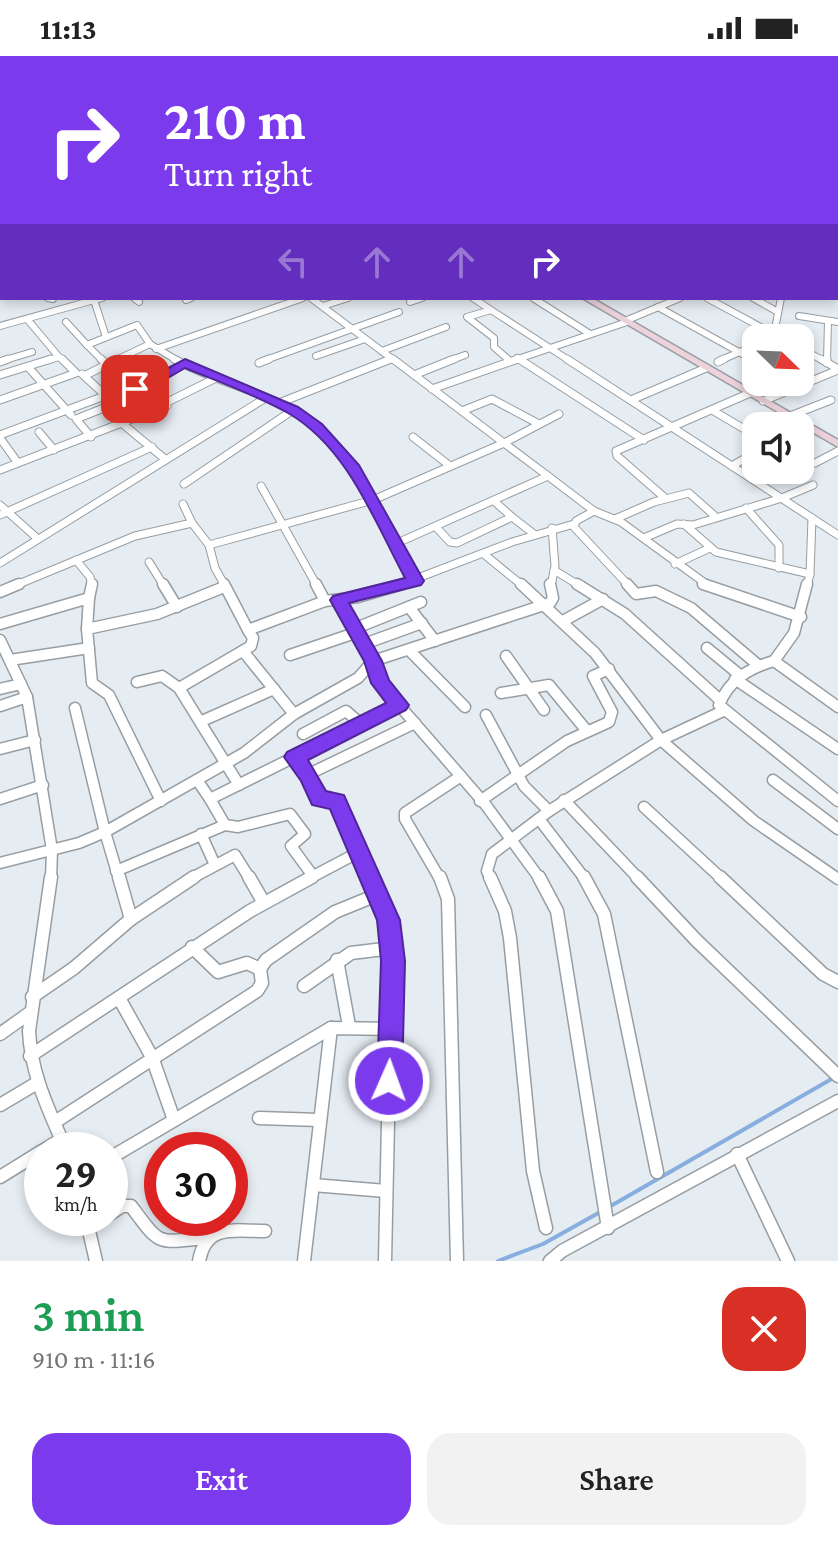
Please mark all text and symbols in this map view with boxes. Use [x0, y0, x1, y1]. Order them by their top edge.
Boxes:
text: 11:13 [40, 12, 97, 45]
icon: right [32, 88, 136, 192]
text: 210 m [164, 89, 306, 151]
text: Turn right [164, 154, 312, 194]
icon: left [271, 240, 315, 284]
icon: ahead [355, 240, 399, 284]
icon: ahead [439, 240, 483, 284]
icon: right [523, 240, 567, 284]
north arrow [742, 324, 814, 396]
map controls [742, 324, 814, 484]
pin [101, 355, 169, 423]
icon: arrive [113, 367, 157, 411]
button: sound [742, 412, 814, 484]
position arrow [347, 1039, 431, 1123]
speed limit sign: 30 [144, 1132, 248, 1236]
text: 29 [55, 1151, 97, 1196]
text: km/h [54, 1193, 98, 1215]
button: close [722, 1287, 806, 1371]
text: 3 min [32, 1288, 144, 1341]
text: 910 m · 11:16 [32, 1345, 155, 1374]
button: Exit [32, 1433, 411, 1525]
button: Share [427, 1433, 806, 1525]

